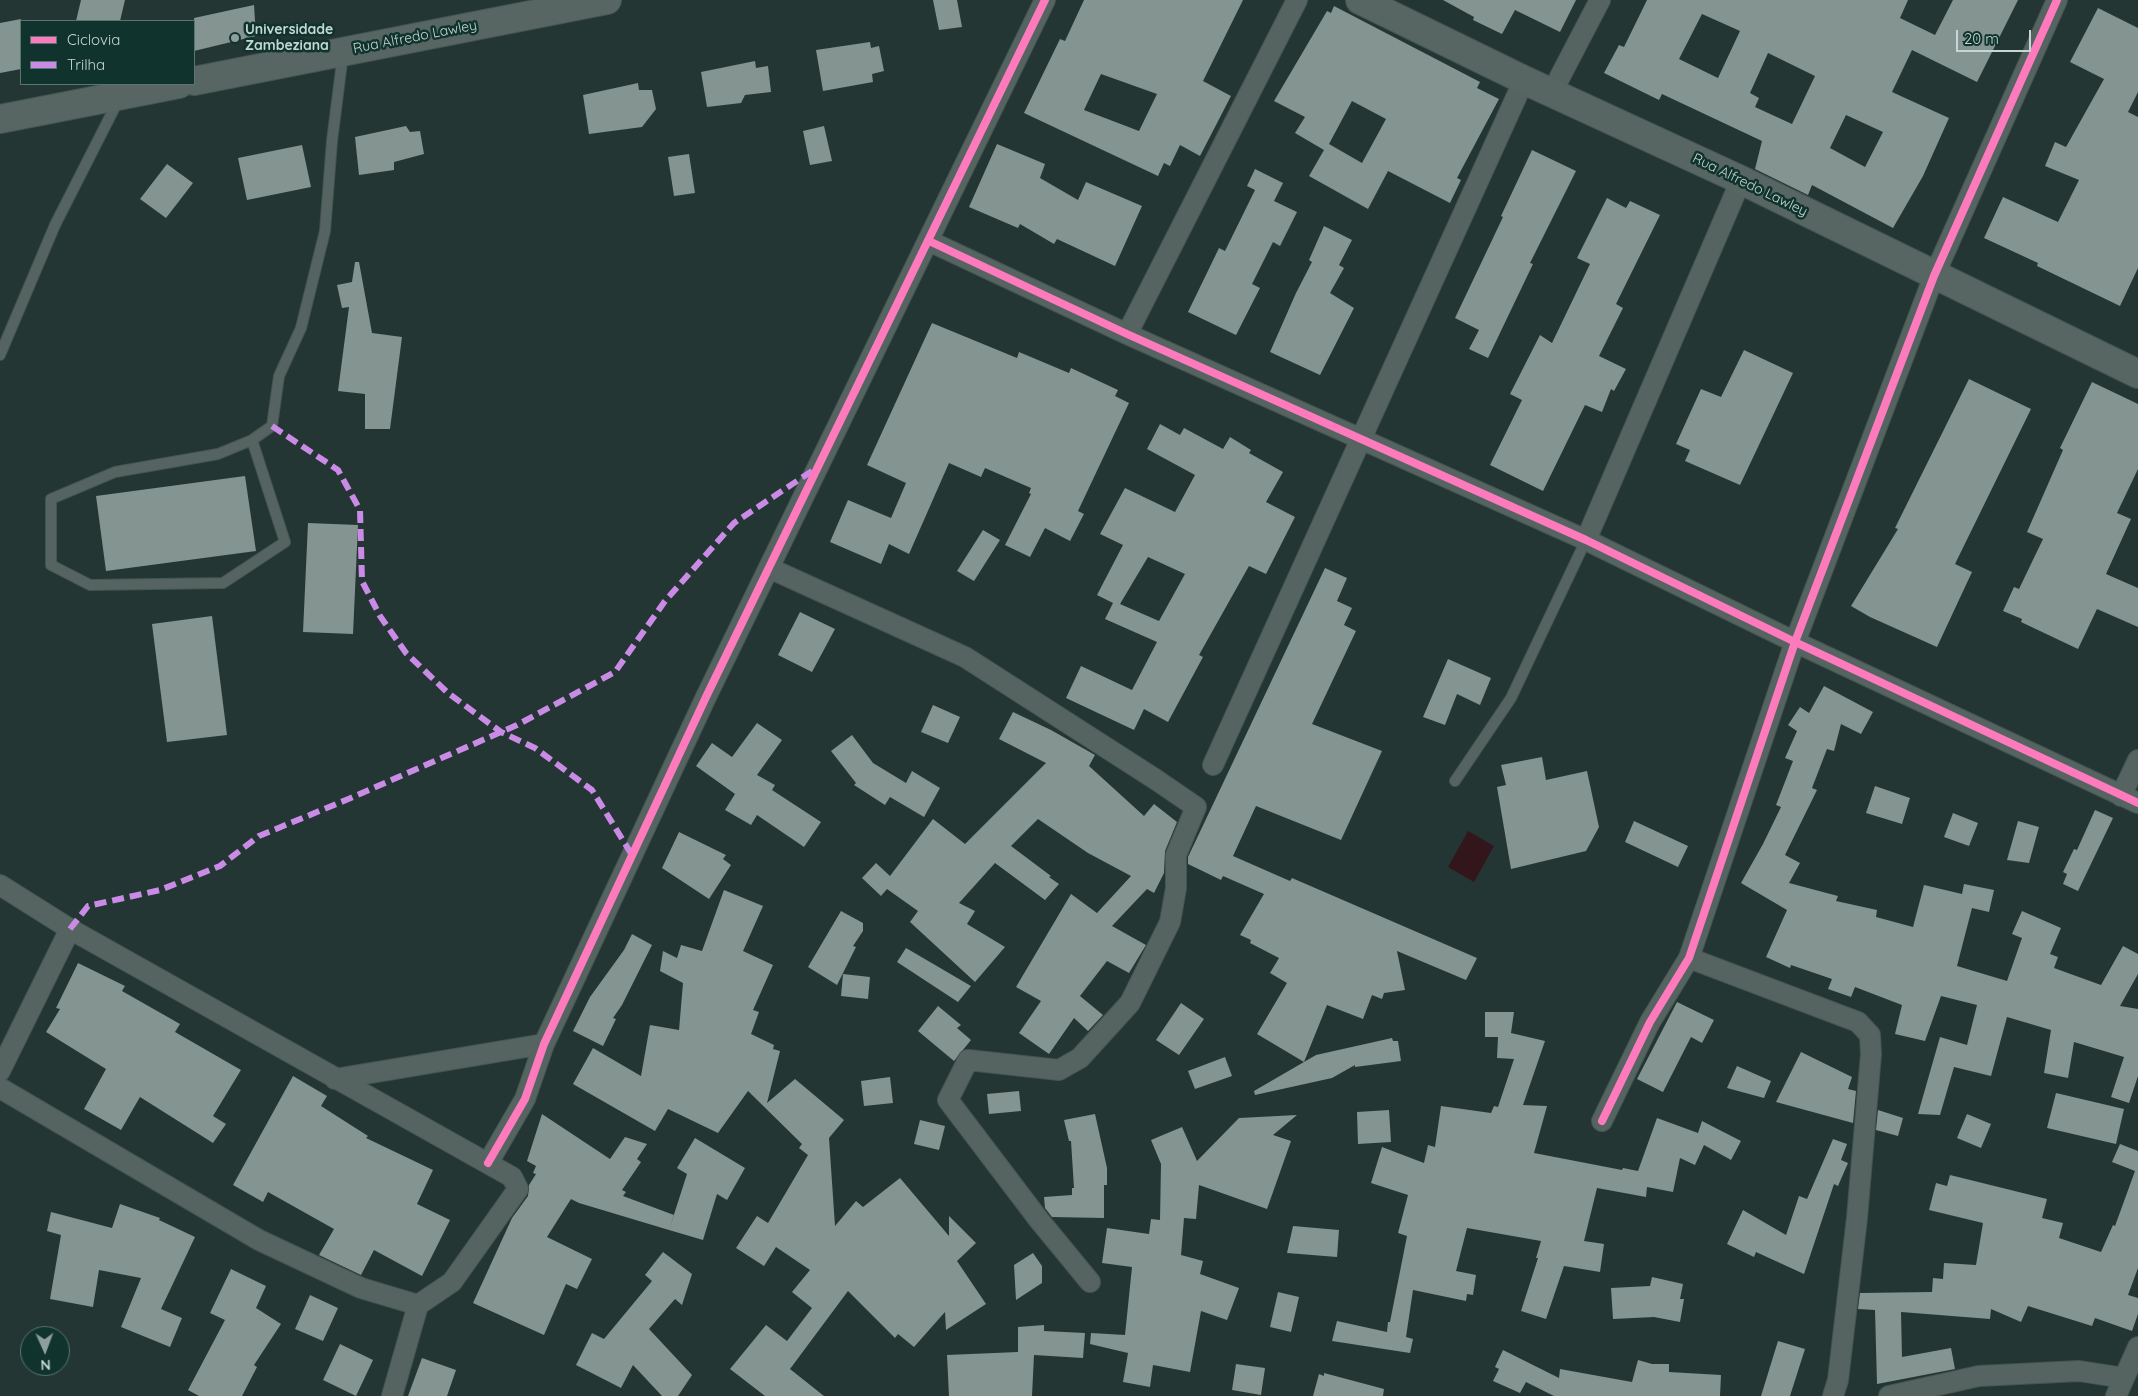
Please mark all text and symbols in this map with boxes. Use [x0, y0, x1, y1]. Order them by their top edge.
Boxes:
street label: Rua Alfredo Lawley [352, 17, 478, 57]
legend [20, 20, 195, 85]
scale bar [1958, 20, 2033, 52]
place label: Universidade Zambeziana [245, 22, 333, 54]
text: 20 m [1964, 29, 1999, 48]
text: Ciclovia [67, 30, 120, 49]
marker: Universidade Zambeziana [229, 32, 241, 44]
text: Trilha [67, 55, 105, 74]
street label: Rua Alfredo Lawley [1690, 150, 1810, 220]
north arrow [20, 1326, 70, 1376]
text: N [40, 1356, 51, 1374]

